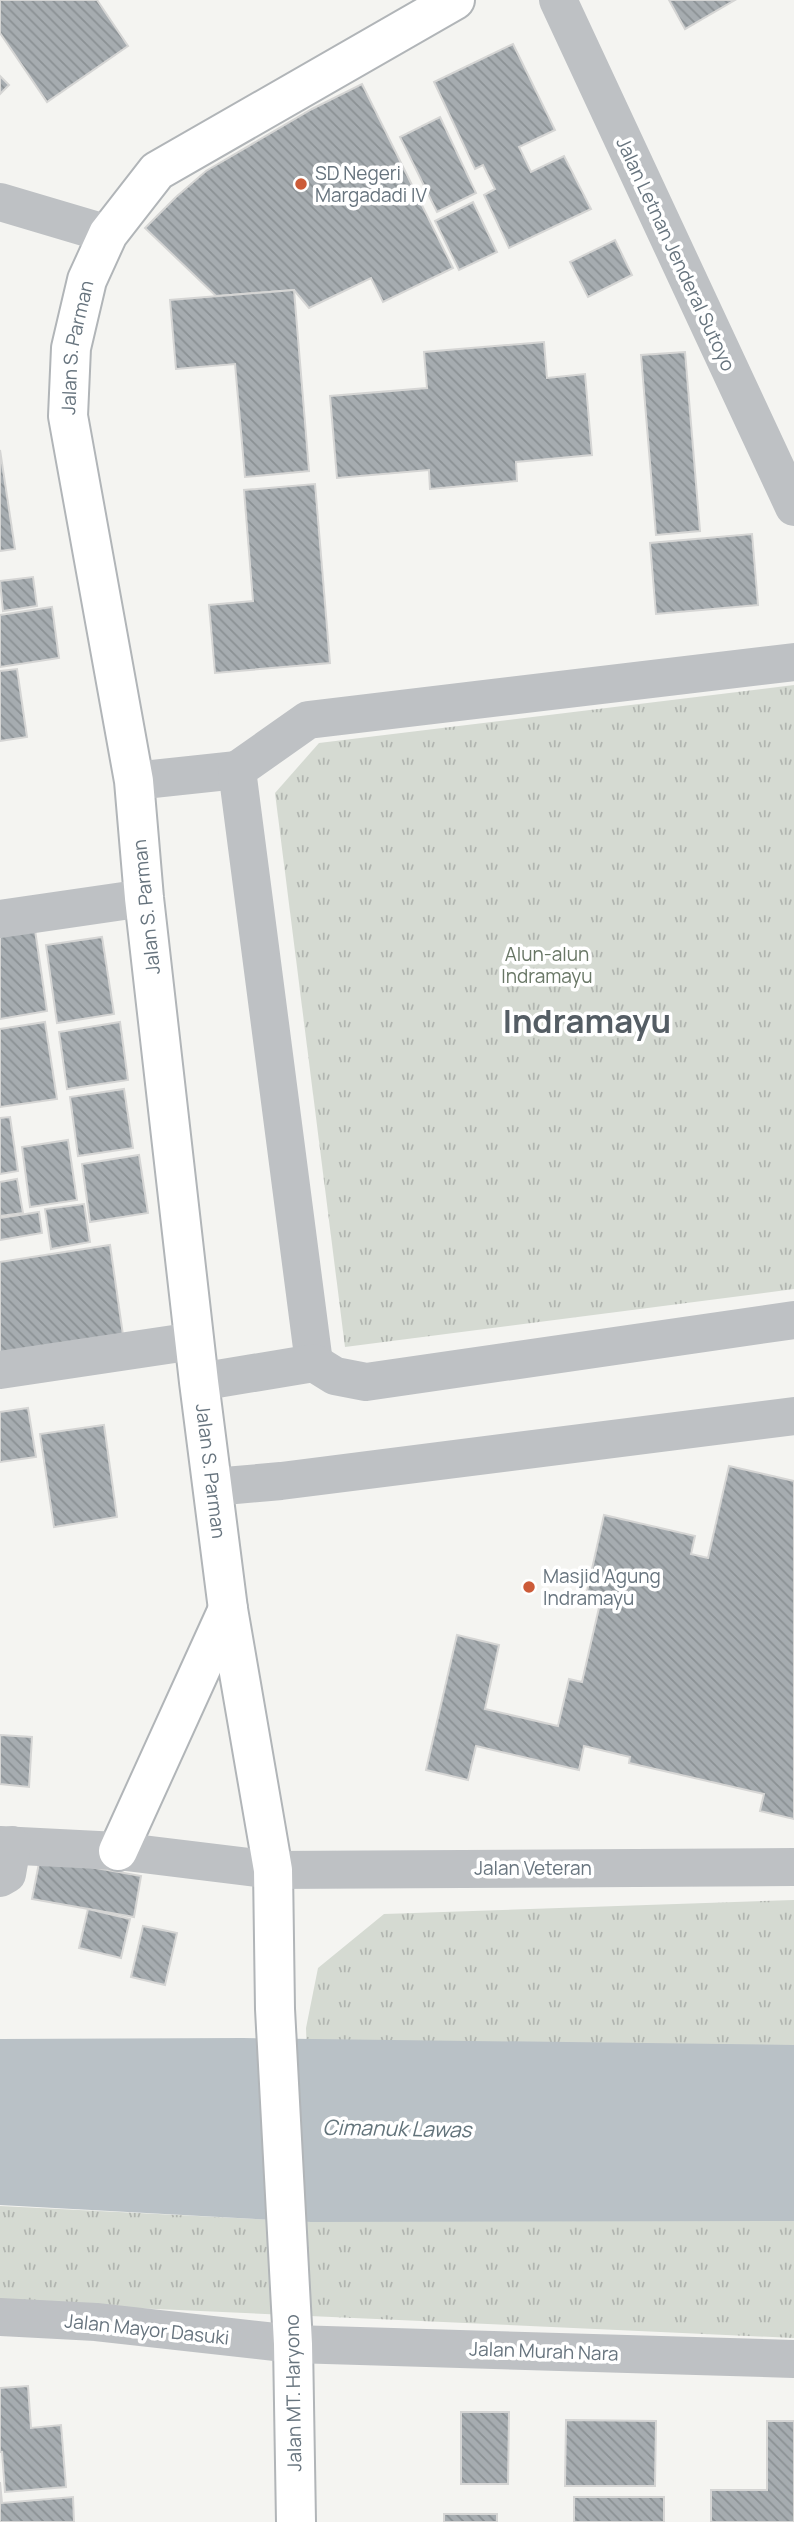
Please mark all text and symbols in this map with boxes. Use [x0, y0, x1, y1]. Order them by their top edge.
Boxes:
street label: Jalan Letnan Jenderal Sutoyo [610, 133, 742, 375]
place label: SD Negeri Margadadi IV [315, 160, 428, 208]
marker: SD Negeri Margadadi IV [293, 176, 309, 192]
street label: Jalan S. Parman [55, 278, 99, 415]
street label: Jalan S. Parman [126, 838, 166, 976]
park label: Alun-alun Indramayu [501, 941, 593, 989]
district label: Indramayu [503, 998, 671, 1043]
street label: Jalan S. Parman [190, 1402, 232, 1540]
place label: Masjid Agung Indramayu [543, 1563, 661, 1611]
marker: Masjid Agung Indramayu [521, 1579, 537, 1595]
street label: Jalan Veteran [474, 1855, 592, 1881]
water label: Cimanuk Lawas [322, 2113, 474, 2143]
street label: Jalan Mayor Dasuki [63, 2307, 231, 2351]
street label: Jalan MT. Haryono [279, 2314, 307, 2472]
street label: Jalan Murah Nara [469, 2335, 619, 2367]

